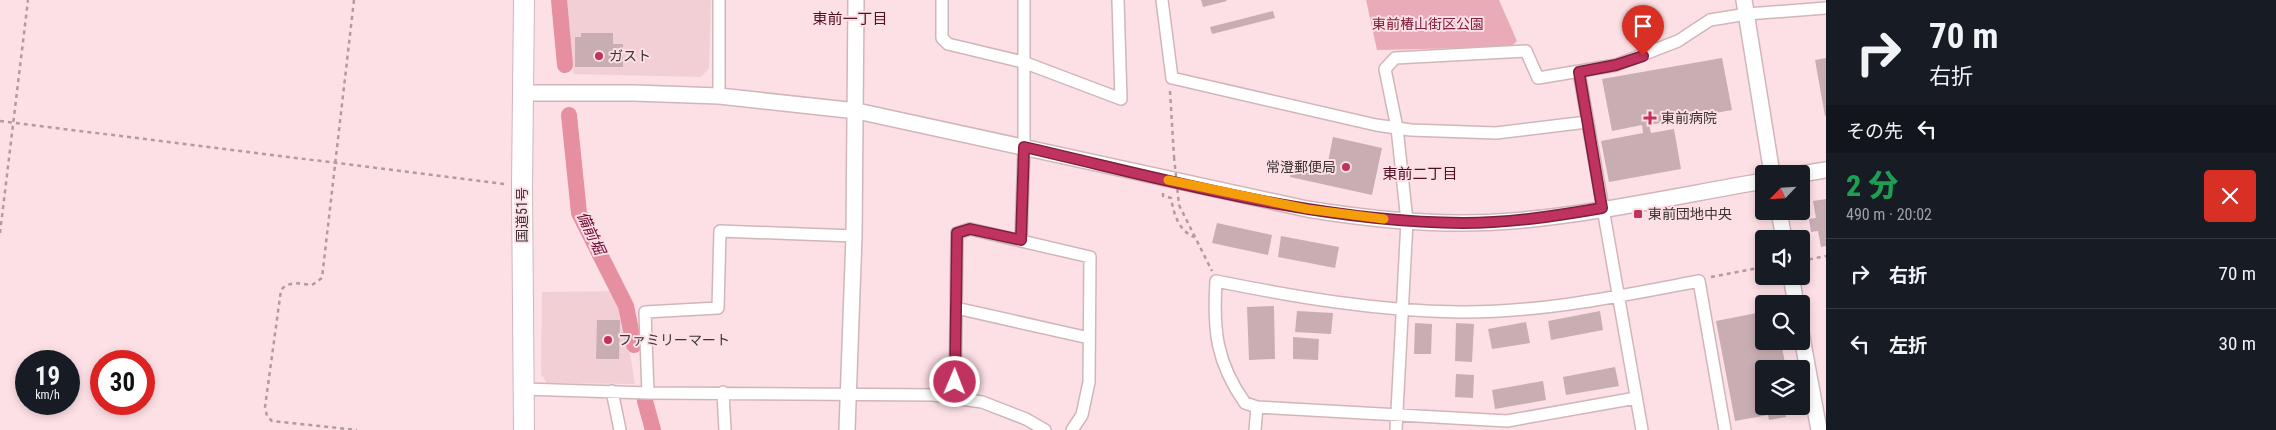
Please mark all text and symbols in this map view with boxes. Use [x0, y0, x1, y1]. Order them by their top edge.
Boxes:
pin [1622, 5, 1664, 56]
district label: 東前一丁目 [812, 10, 888, 28]
icon: arrive [1629, 12, 1657, 40]
park label: 東前椿山街区公園 [1372, 16, 1484, 32]
text: 70 m [1929, 16, 1998, 57]
icon: right [1846, 20, 1911, 85]
place label: ガスト [609, 48, 651, 64]
marker: ガスト [593, 50, 605, 62]
text: 右折 [1929, 64, 1973, 89]
place label: 東前病院 [1661, 110, 1717, 126]
marker: 東前病院 [1643, 111, 1657, 125]
icon: left [1913, 115, 1941, 143]
text: その先 [1846, 120, 1903, 143]
place label: 常澄郵便局 [1266, 159, 1336, 175]
marker: 常澄郵便局 [1340, 161, 1352, 173]
district label: 東前二丁目 [1382, 165, 1458, 183]
north arrow [1755, 165, 1810, 220]
map controls [1755, 165, 1810, 415]
text: 2 分 [1846, 168, 1898, 203]
button: close [2204, 170, 2256, 222]
street label: 国道51号 [514, 187, 530, 243]
text: 490 m · 20:02 [1846, 205, 1932, 224]
place label: 東前団地中央 [1648, 206, 1732, 222]
marker: 東前団地中央 [1632, 208, 1644, 220]
water label: 備前堀 [573, 209, 610, 259]
button: sound [1755, 230, 1810, 285]
icon: right [1846, 260, 1874, 288]
text: 70 m [2219, 262, 2256, 285]
text: 右折 [1889, 264, 1927, 287]
button: search [1755, 295, 1810, 350]
icon: left [1846, 330, 1874, 358]
place label: ファミリーマート [618, 332, 730, 348]
text: 30 m [2219, 332, 2256, 355]
marker: ファミリーマート [602, 334, 614, 346]
text: 左折 [1889, 334, 1927, 357]
speed limit sign: 30 [90, 350, 155, 415]
position arrow [928, 355, 980, 407]
button: layers [1755, 360, 1810, 415]
text: 19 [35, 362, 60, 391]
text: km/h [35, 388, 60, 402]

